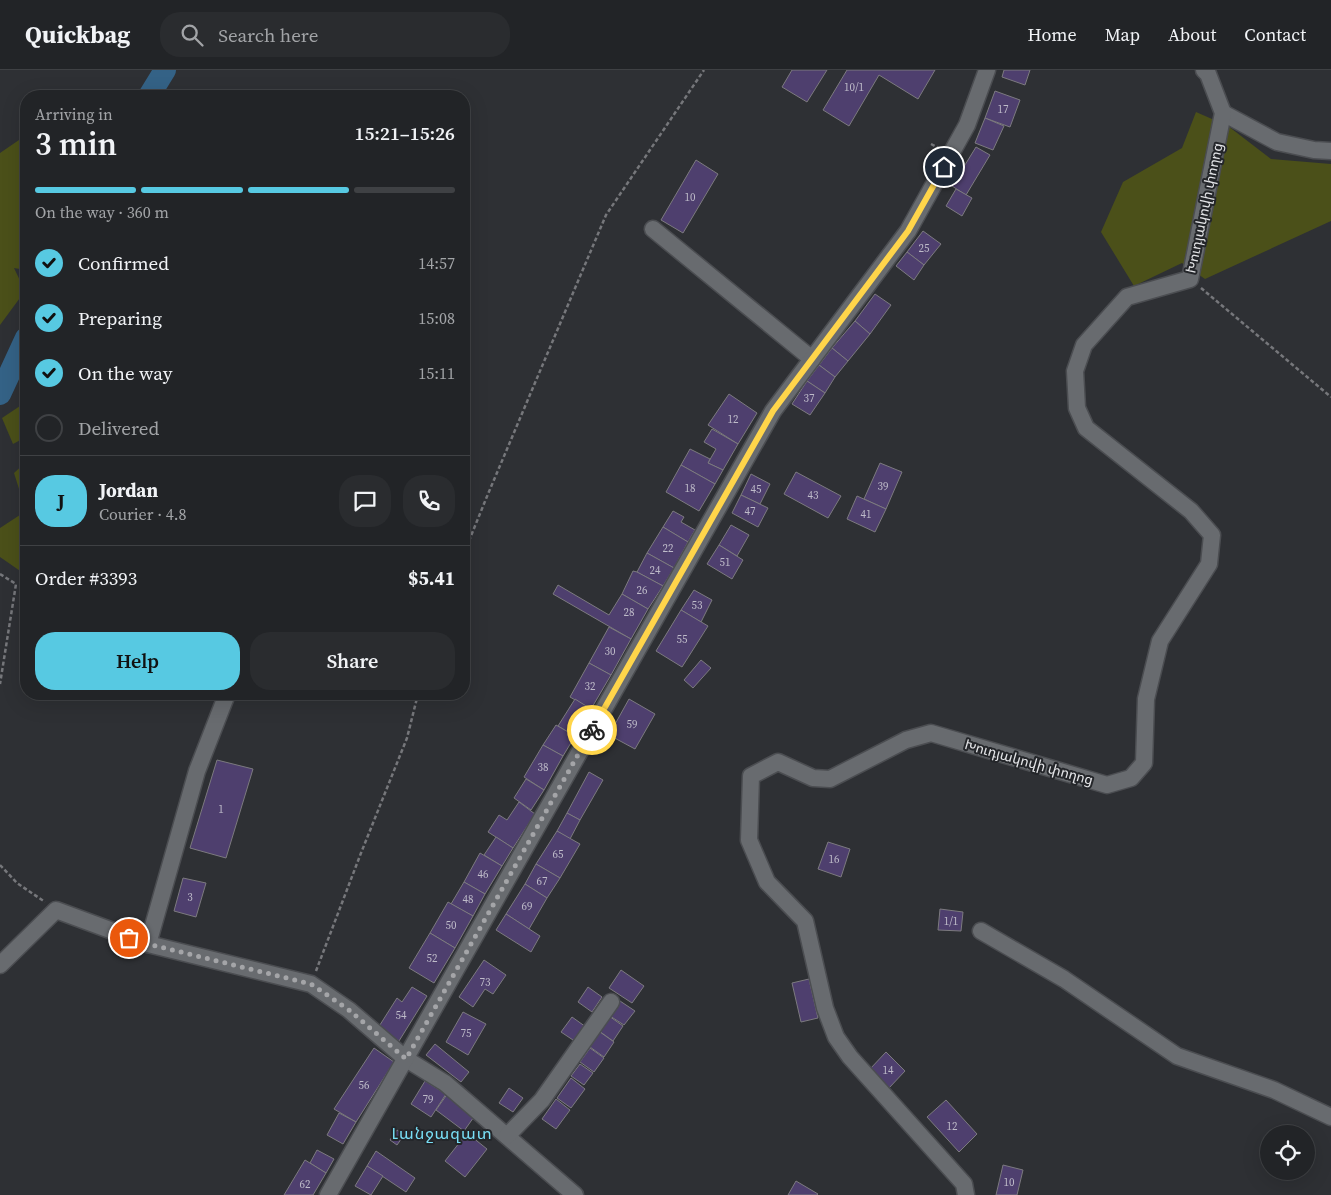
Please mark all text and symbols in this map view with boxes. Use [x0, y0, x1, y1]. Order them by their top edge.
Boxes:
search box [160, 12, 510, 57]
text: Quickbag [25, 18, 130, 51]
icon: search [178, 21, 206, 49]
text: Search here [218, 22, 318, 48]
text: Home [1028, 22, 1077, 47]
text: Map [1105, 22, 1140, 47]
text: About [1168, 22, 1216, 47]
text: Contact [1244, 22, 1306, 47]
house number: 10/1 [844, 80, 864, 95]
house number: 17 [998, 102, 1009, 117]
text: Arriving in [35, 103, 113, 125]
text: 15:21–15:26 [355, 120, 455, 146]
text: 3 min [35, 122, 117, 166]
street label: Խուդյակովի փողոց [1180, 141, 1228, 275]
pin [923, 146, 965, 188]
icon: home [930, 153, 958, 181]
house number: 10 [685, 190, 696, 205]
text: On the way · 360 m [35, 201, 169, 223]
house number: 25 [919, 241, 930, 256]
icon: check [35, 249, 63, 277]
text: Confirmed [78, 250, 169, 276]
text: 14:57 [418, 252, 455, 274]
icon: check [35, 304, 63, 332]
text: Preparing [78, 305, 162, 331]
text: 15:08 [418, 307, 455, 329]
icon: check [35, 359, 63, 387]
text: On the way [78, 360, 173, 386]
text: 15:11 [418, 362, 455, 384]
house number: 37 [804, 391, 815, 406]
house number: 12 [728, 412, 739, 427]
text: Delivered [78, 415, 159, 441]
button: chat [339, 475, 391, 527]
button: phone [403, 475, 455, 527]
text: Jordan [99, 477, 158, 503]
house number: 39 [878, 479, 889, 494]
house number: 18 [685, 481, 696, 496]
house number: 45 [751, 482, 762, 497]
text: J [57, 488, 65, 514]
house number: 43 [808, 488, 819, 503]
text: Courier · 4.8 [99, 503, 187, 525]
house number: 47 [745, 504, 756, 519]
house number: 41 [861, 507, 872, 522]
house number: 22 [663, 541, 674, 556]
house number: 51 [720, 555, 731, 570]
house number: 24 [650, 563, 661, 578]
text: Order #3393 [35, 565, 137, 591]
text: $5.41 [408, 565, 455, 591]
house number: 26 [637, 583, 648, 598]
house number: 53 [692, 598, 703, 613]
house number: 28 [624, 605, 635, 620]
button: Help [35, 632, 240, 690]
button: Share [250, 632, 455, 690]
house number: 55 [677, 632, 688, 647]
house number: 30 [605, 644, 616, 659]
house number: 32 [585, 679, 596, 694]
courier [567, 705, 617, 755]
icon: bike [578, 716, 606, 744]
house number: 59 [627, 717, 638, 732]
street label: Խուդյակովի փողոց [962, 734, 1096, 790]
house number: 38 [538, 760, 549, 775]
house number: 1 [218, 802, 224, 817]
house number: 65 [553, 847, 564, 862]
house number: 16 [829, 852, 840, 867]
house number: 46 [478, 867, 489, 882]
house number: 67 [537, 874, 548, 889]
house number: 3 [187, 890, 193, 905]
house number: 48 [463, 892, 474, 907]
house number: 69 [522, 899, 533, 914]
house number: 1/1 [944, 914, 958, 929]
pin [108, 917, 150, 959]
house number: 50 [446, 918, 457, 933]
icon: bag [115, 924, 143, 952]
house number: 52 [427, 951, 438, 966]
house number: 73 [480, 975, 491, 990]
house number: 54 [396, 1008, 407, 1023]
house number: 75 [461, 1026, 472, 1041]
house number: 14 [883, 1063, 894, 1078]
house number: 56 [359, 1078, 370, 1093]
house number: 79 [423, 1092, 434, 1107]
house number: 12 [947, 1119, 958, 1134]
district label: Լանջազատ [391, 1122, 493, 1144]
map controls [1260, 1125, 1315, 1180]
button: locate [1260, 1125, 1315, 1180]
house number: 10 [1004, 1175, 1015, 1190]
house number: 62 [300, 1177, 311, 1192]

